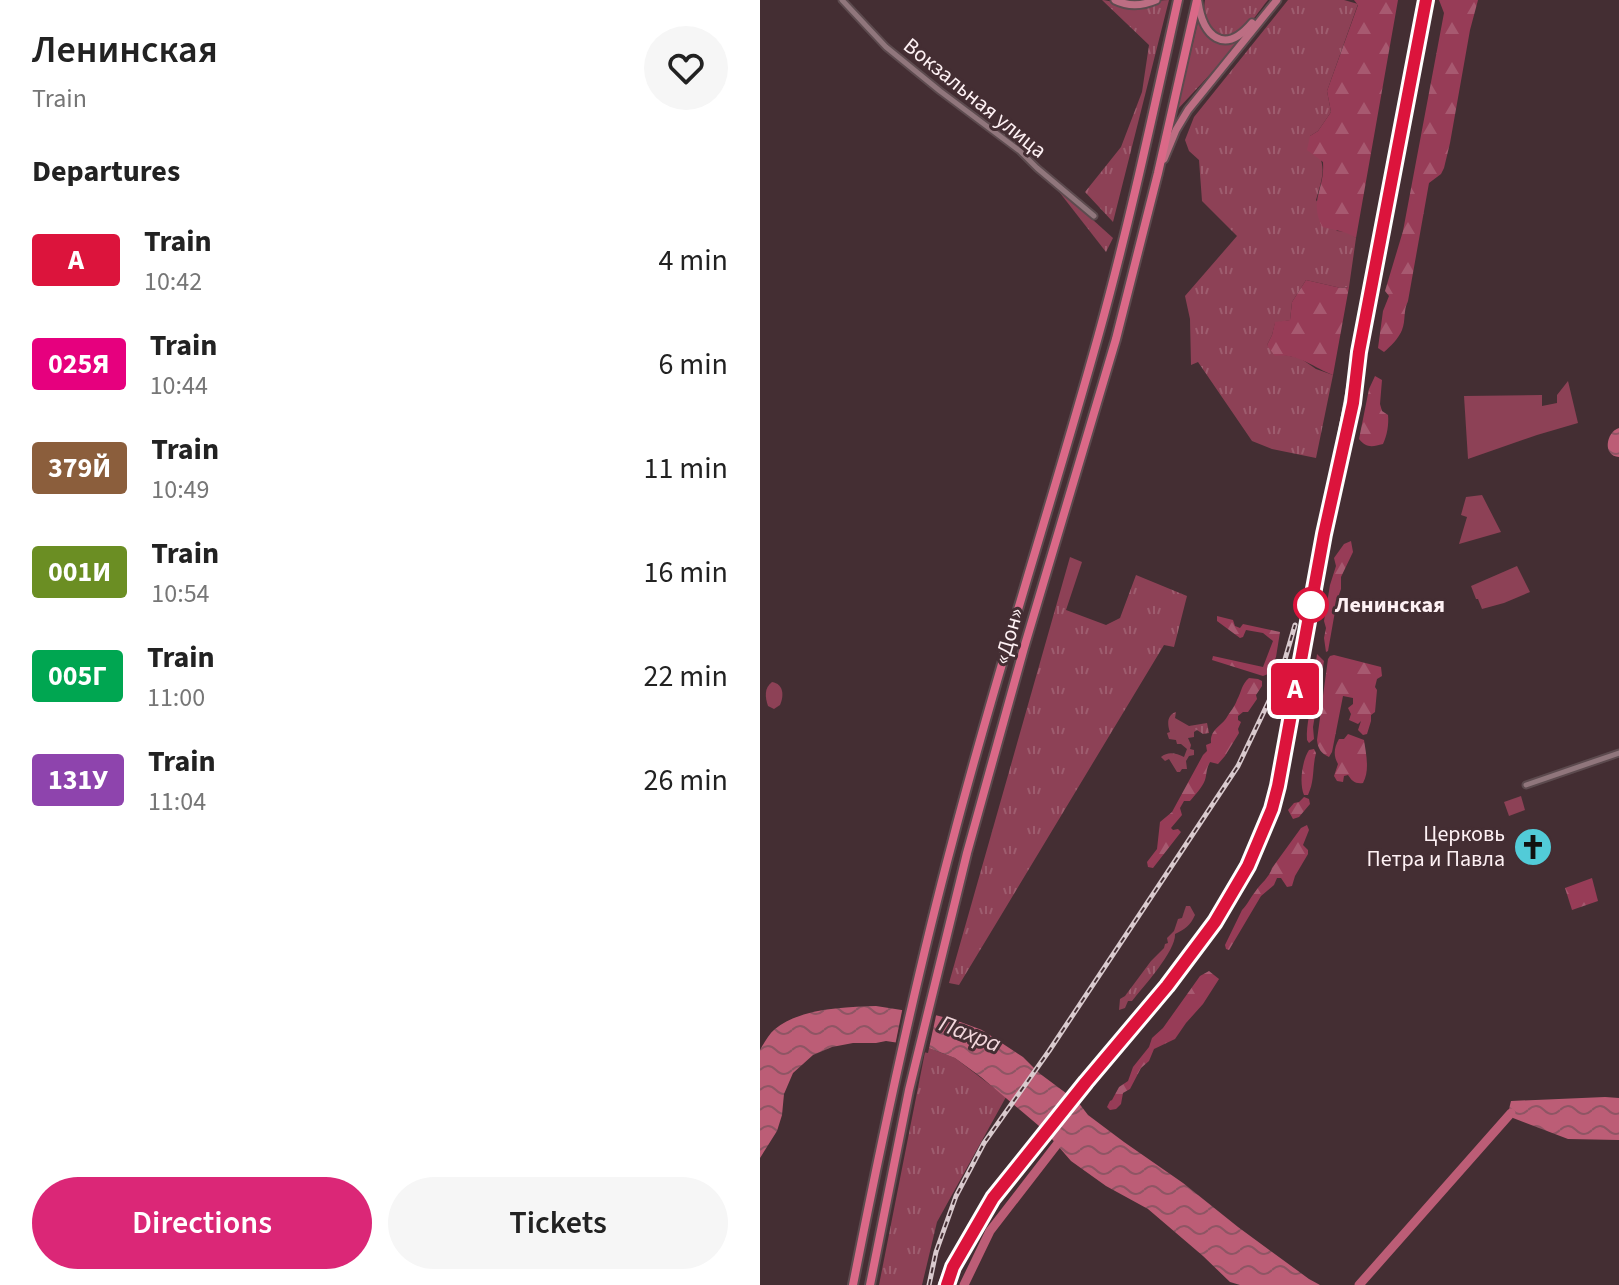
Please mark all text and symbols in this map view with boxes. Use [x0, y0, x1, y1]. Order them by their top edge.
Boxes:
text: Ленинская [32, 23, 218, 77]
button: heart [644, 26, 728, 110]
street label: Вокзальная улица [896, 30, 1054, 166]
text: Train [32, 80, 87, 117]
text: Departures [32, 150, 180, 193]
text: Train [144, 220, 212, 263]
text: 4 min [658, 239, 728, 282]
text: A [68, 240, 84, 280]
text: 10:42 [144, 263, 202, 300]
text: Train [150, 324, 217, 367]
text: 6 min [658, 343, 728, 386]
text: 025Я [48, 344, 110, 384]
text: 10:44 [150, 367, 208, 404]
text: Train [151, 428, 219, 471]
text: 11 min [644, 447, 728, 490]
text: 379Й [48, 448, 111, 488]
text: 10:49 [151, 471, 209, 508]
text: Train [151, 532, 219, 575]
text: 16 min [644, 551, 728, 594]
text: 001И [48, 552, 111, 592]
text: 10:54 [151, 575, 210, 612]
marker: Ленинская [1294, 588, 1328, 622]
place label: Ленинская [1334, 589, 1445, 621]
street label: «Дон» [986, 604, 1032, 668]
text: Train [147, 636, 215, 679]
text: 22 min [644, 655, 728, 698]
text: 005Г [48, 656, 107, 696]
line badge: A [1269, 663, 1321, 715]
text: A [1287, 669, 1303, 709]
text: 11:00 [147, 679, 205, 716]
text: Train [148, 740, 216, 783]
text: 26 min [644, 759, 728, 802]
text: 131У [48, 760, 108, 800]
text: 11:04 [148, 783, 206, 820]
place label: Церковь Петра и Павла [1367, 818, 1505, 875]
church icon: Церковь Петра и Павла [1512, 826, 1554, 868]
water label: Пахра [934, 1006, 1006, 1062]
button: Directions [32, 1177, 372, 1269]
button: Tickets [388, 1177, 728, 1269]

